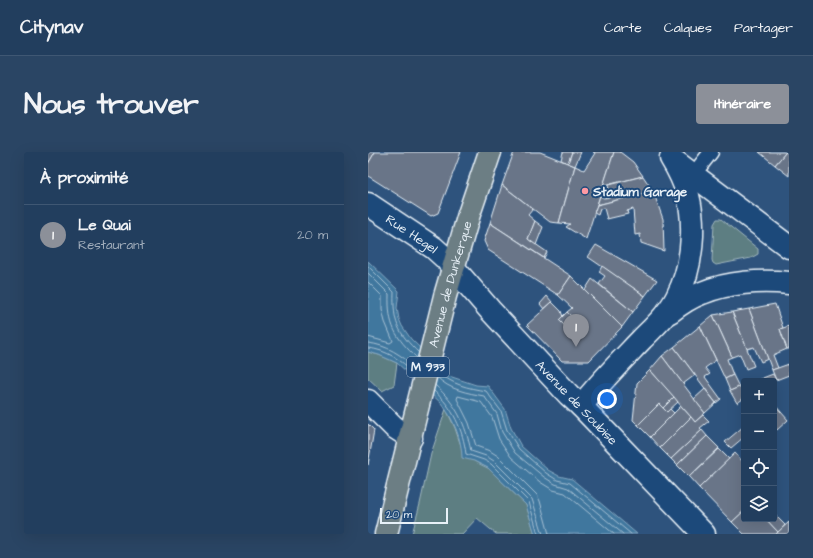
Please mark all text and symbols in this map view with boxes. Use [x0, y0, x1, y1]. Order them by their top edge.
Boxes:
text: Citynav [20, 14, 83, 41]
text: Carte [604, 18, 642, 38]
text: Calques [664, 18, 712, 38]
text: Partager [734, 18, 793, 38]
button: Itinéraire [696, 84, 789, 124]
text: Nous trouver [24, 85, 199, 124]
text: À proximité [40, 166, 129, 190]
place label: Stadium Garage [592, 183, 687, 203]
marker: Stadium Garage [580, 186, 590, 196]
street label: Rue Hegel [382, 210, 442, 257]
text: Le Quai [78, 215, 131, 236]
street label: Avenue de Dunkerque [425, 219, 477, 349]
text: 1 [52, 226, 54, 244]
text: 20 m [297, 226, 328, 244]
text: Restaurant [78, 236, 145, 254]
pin: 1 [563, 314, 589, 347]
street label: Avenue de Soubise [531, 356, 621, 449]
road number: M 933 [407, 357, 449, 377]
map controls [741, 378, 777, 522]
button: + [741, 378, 777, 414]
your location [597, 389, 617, 409]
button: − [741, 414, 777, 450]
button: locate [741, 450, 777, 486]
button: layers [741, 486, 777, 522]
scale bar [380, 506, 448, 525]
text: 20 m [386, 507, 412, 522]

